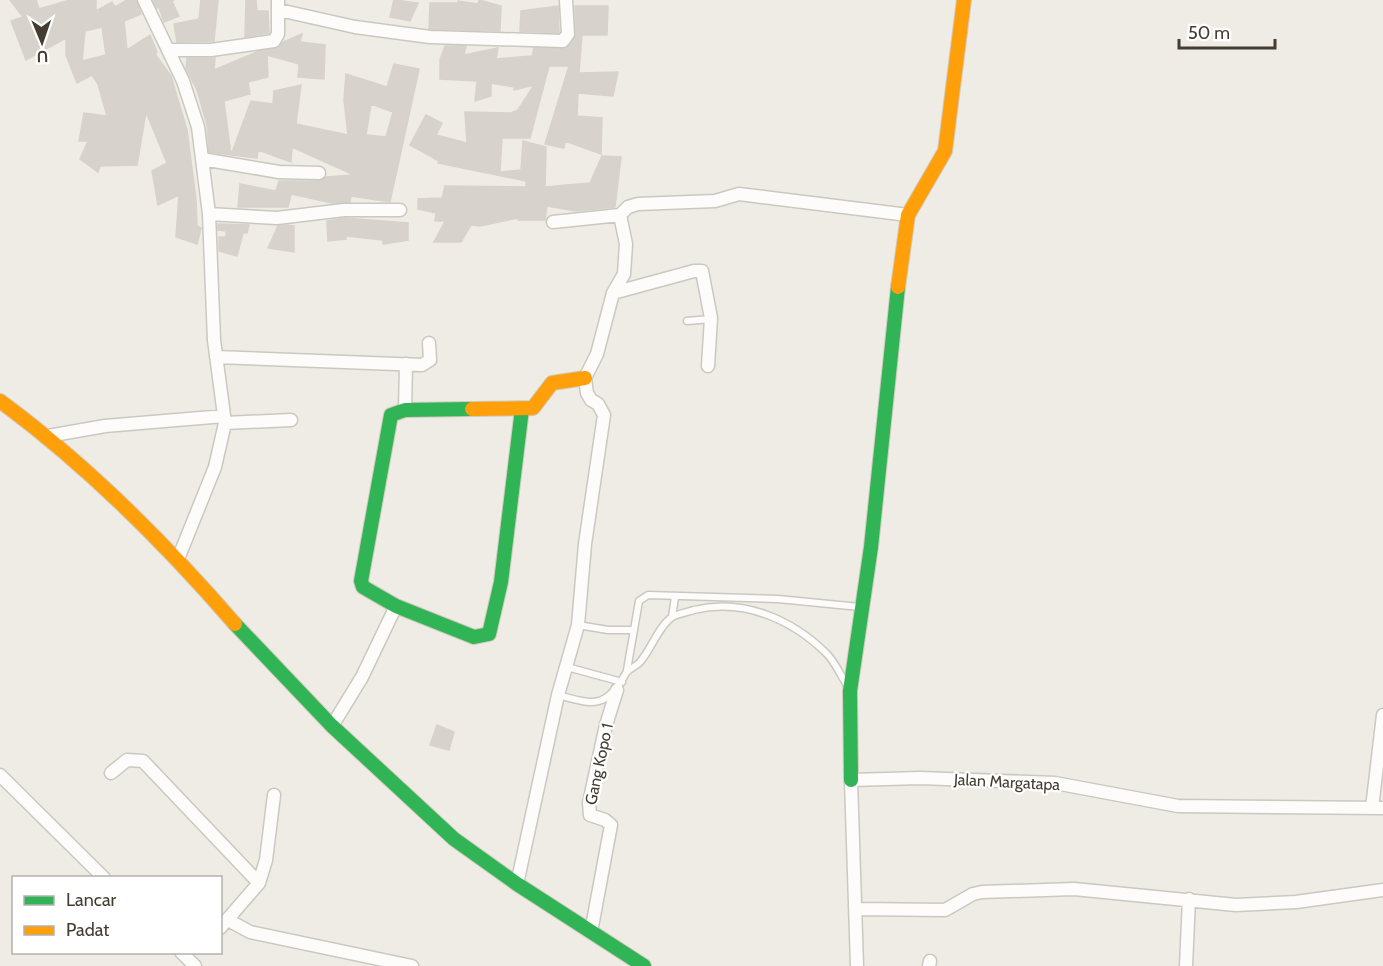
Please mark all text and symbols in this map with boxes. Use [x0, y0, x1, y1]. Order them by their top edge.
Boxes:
north arrow [12, 12, 72, 72]
scale bar [1179, 12, 1275, 50]
text: 50 m [1188, 22, 1230, 44]
text: U [36, 47, 49, 66]
street label: Gang Kopo 1 [581, 722, 617, 806]
street label: Jalan Margatapa [952, 770, 1061, 794]
legend [12, 876, 222, 954]
text: Lancar [66, 889, 117, 911]
text: Padat [66, 919, 109, 941]

